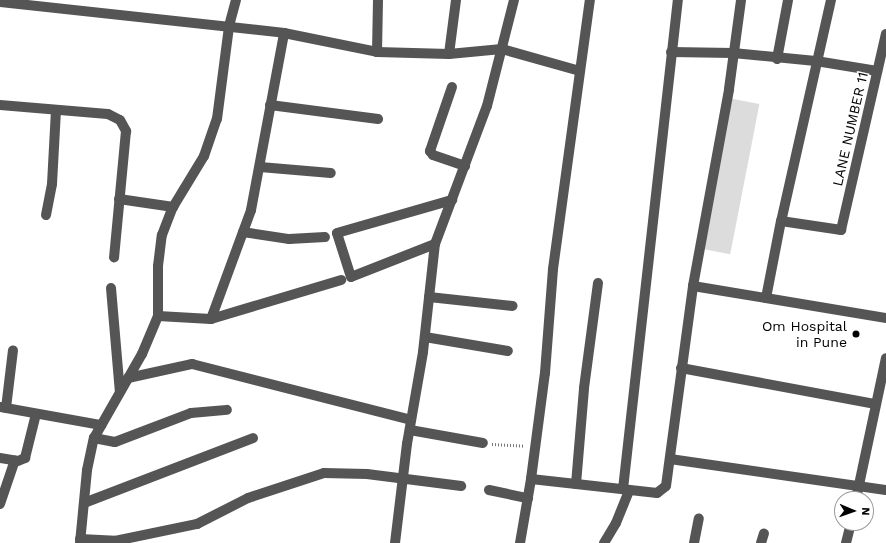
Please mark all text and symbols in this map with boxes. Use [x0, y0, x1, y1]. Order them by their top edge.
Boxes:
street label: LANE NUMBER 11 [829, 70, 871, 188]
place label: Om Hospital in Pune [762, 318, 847, 350]
marker: Om Hospital in Pune [850, 328, 862, 340]
north arrow [834, 491, 874, 531]
text: N [859, 507, 872, 516]

